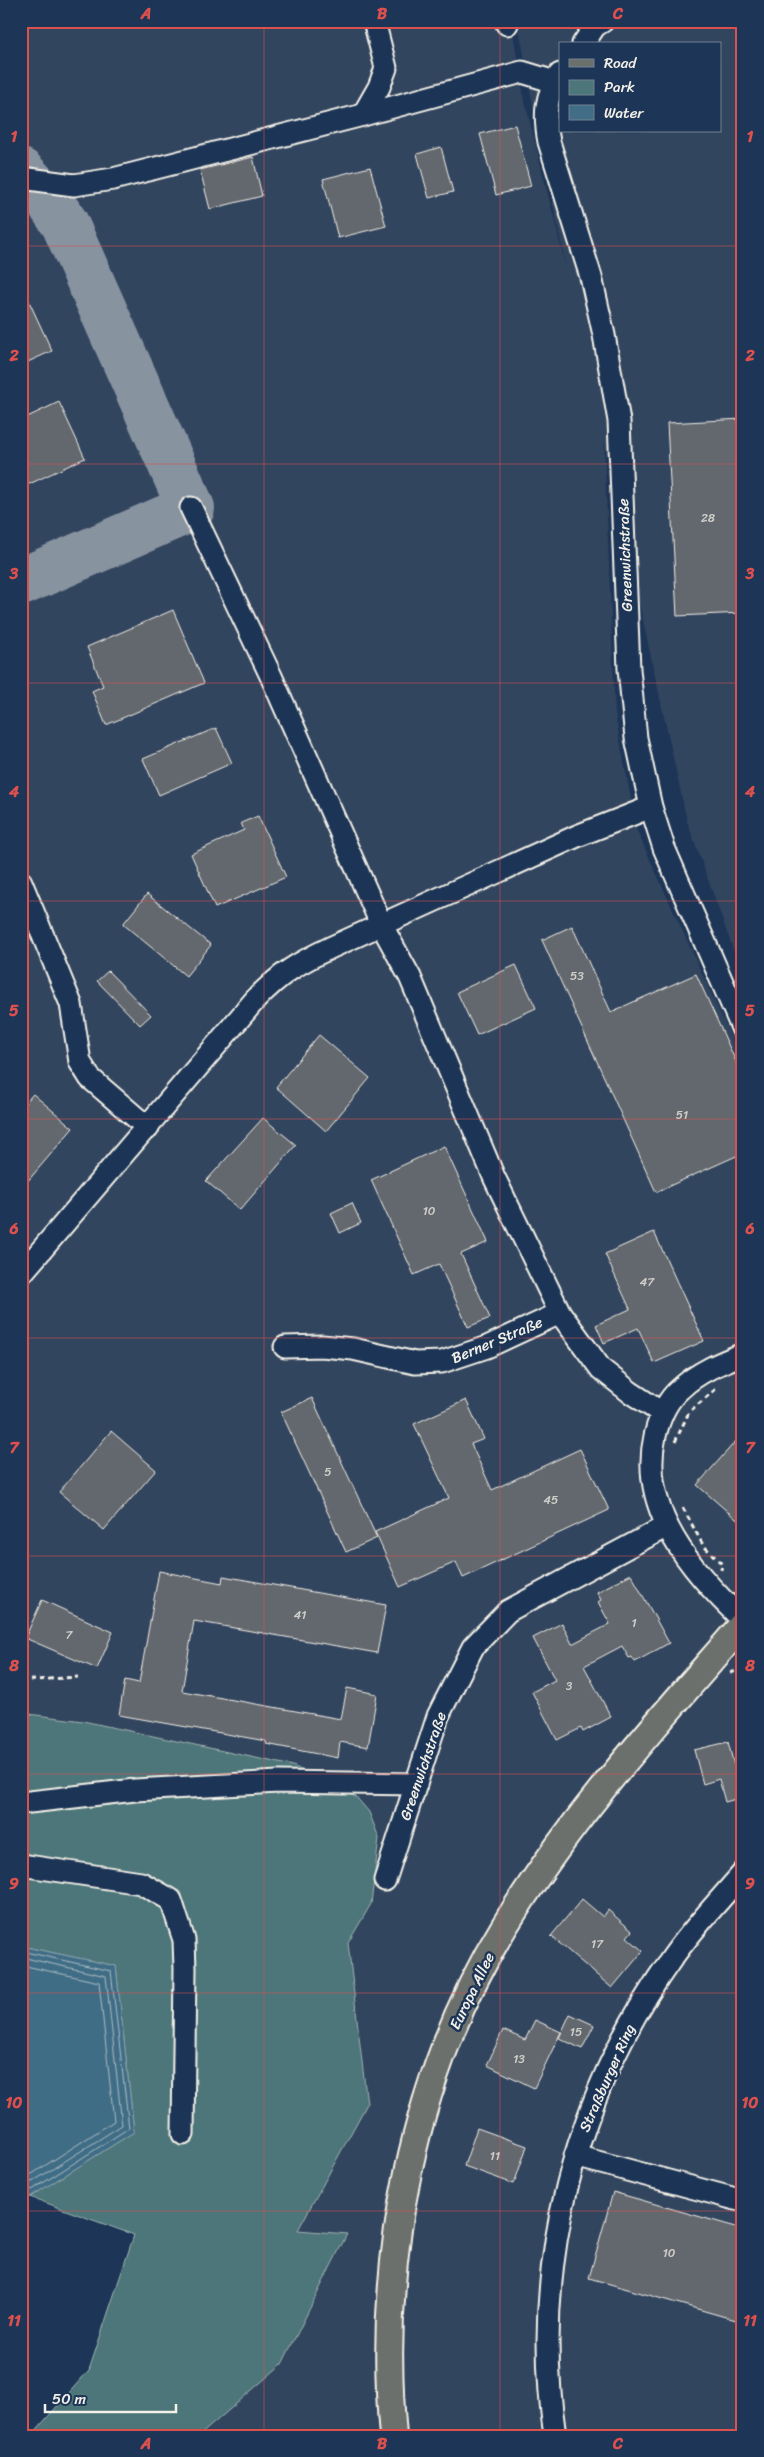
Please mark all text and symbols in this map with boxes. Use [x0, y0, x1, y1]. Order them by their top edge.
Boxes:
text: A [140, 0, 151, 28]
text: B [377, 0, 388, 28]
text: C [612, 0, 624, 28]
legend [559, 42, 722, 132]
text: Road [604, 50, 637, 76]
text: Park [604, 74, 635, 100]
text: Water [604, 100, 644, 126]
text: 1 [11, 122, 18, 151]
text: 1 [747, 122, 754, 151]
text: 2 [8, 341, 19, 370]
text: 2 [744, 341, 755, 370]
street label: Greenwichstraße [610, 498, 640, 612]
house number: 28 [701, 507, 715, 529]
text: 3 [9, 559, 19, 588]
text: 3 [745, 559, 755, 588]
text: 4 [8, 777, 19, 806]
text: 4 [744, 777, 755, 806]
house number: 53 [570, 965, 584, 987]
text: 5 [9, 996, 19, 1025]
text: 5 [745, 996, 755, 1025]
house number: 51 [676, 1104, 688, 1126]
house number: 10 [423, 1200, 436, 1222]
text: 6 [8, 1214, 19, 1243]
text: 6 [744, 1214, 755, 1243]
house number: 47 [640, 1271, 655, 1293]
street label: Berner Straße [447, 1309, 547, 1371]
text: 7 [9, 1433, 20, 1462]
text: 7 [745, 1433, 756, 1462]
house number: 5 [324, 1461, 332, 1483]
house number: 45 [544, 1489, 558, 1511]
house number: 41 [294, 1604, 306, 1626]
house number: 1 [631, 1612, 637, 1634]
house number: 7 [66, 1624, 74, 1646]
text: 8 [8, 1651, 19, 1680]
text: 8 [744, 1651, 755, 1680]
house number: 3 [566, 1675, 573, 1697]
street label: Greenwichstraße [392, 1708, 454, 1824]
text: 9 [9, 1869, 19, 1898]
text: 9 [745, 1869, 755, 1898]
house number: 17 [591, 1933, 604, 1955]
street label: Europa Allee [442, 1948, 502, 2034]
street label: Straßburger Ring [572, 2019, 643, 2136]
house number: 15 [570, 2021, 582, 2043]
house number: 13 [513, 2048, 525, 2070]
text: 10 [6, 2088, 22, 2117]
text: 10 [742, 2088, 758, 2117]
house number: 11 [490, 2145, 500, 2167]
house number: 10 [663, 2242, 676, 2264]
text: 11 [7, 2306, 21, 2335]
text: 11 [743, 2306, 757, 2335]
scale bar [45, 2382, 176, 2414]
text: 50 m [52, 2386, 87, 2412]
text: A [140, 2429, 151, 2457]
text: B [377, 2429, 388, 2457]
text: C [612, 2429, 624, 2457]

